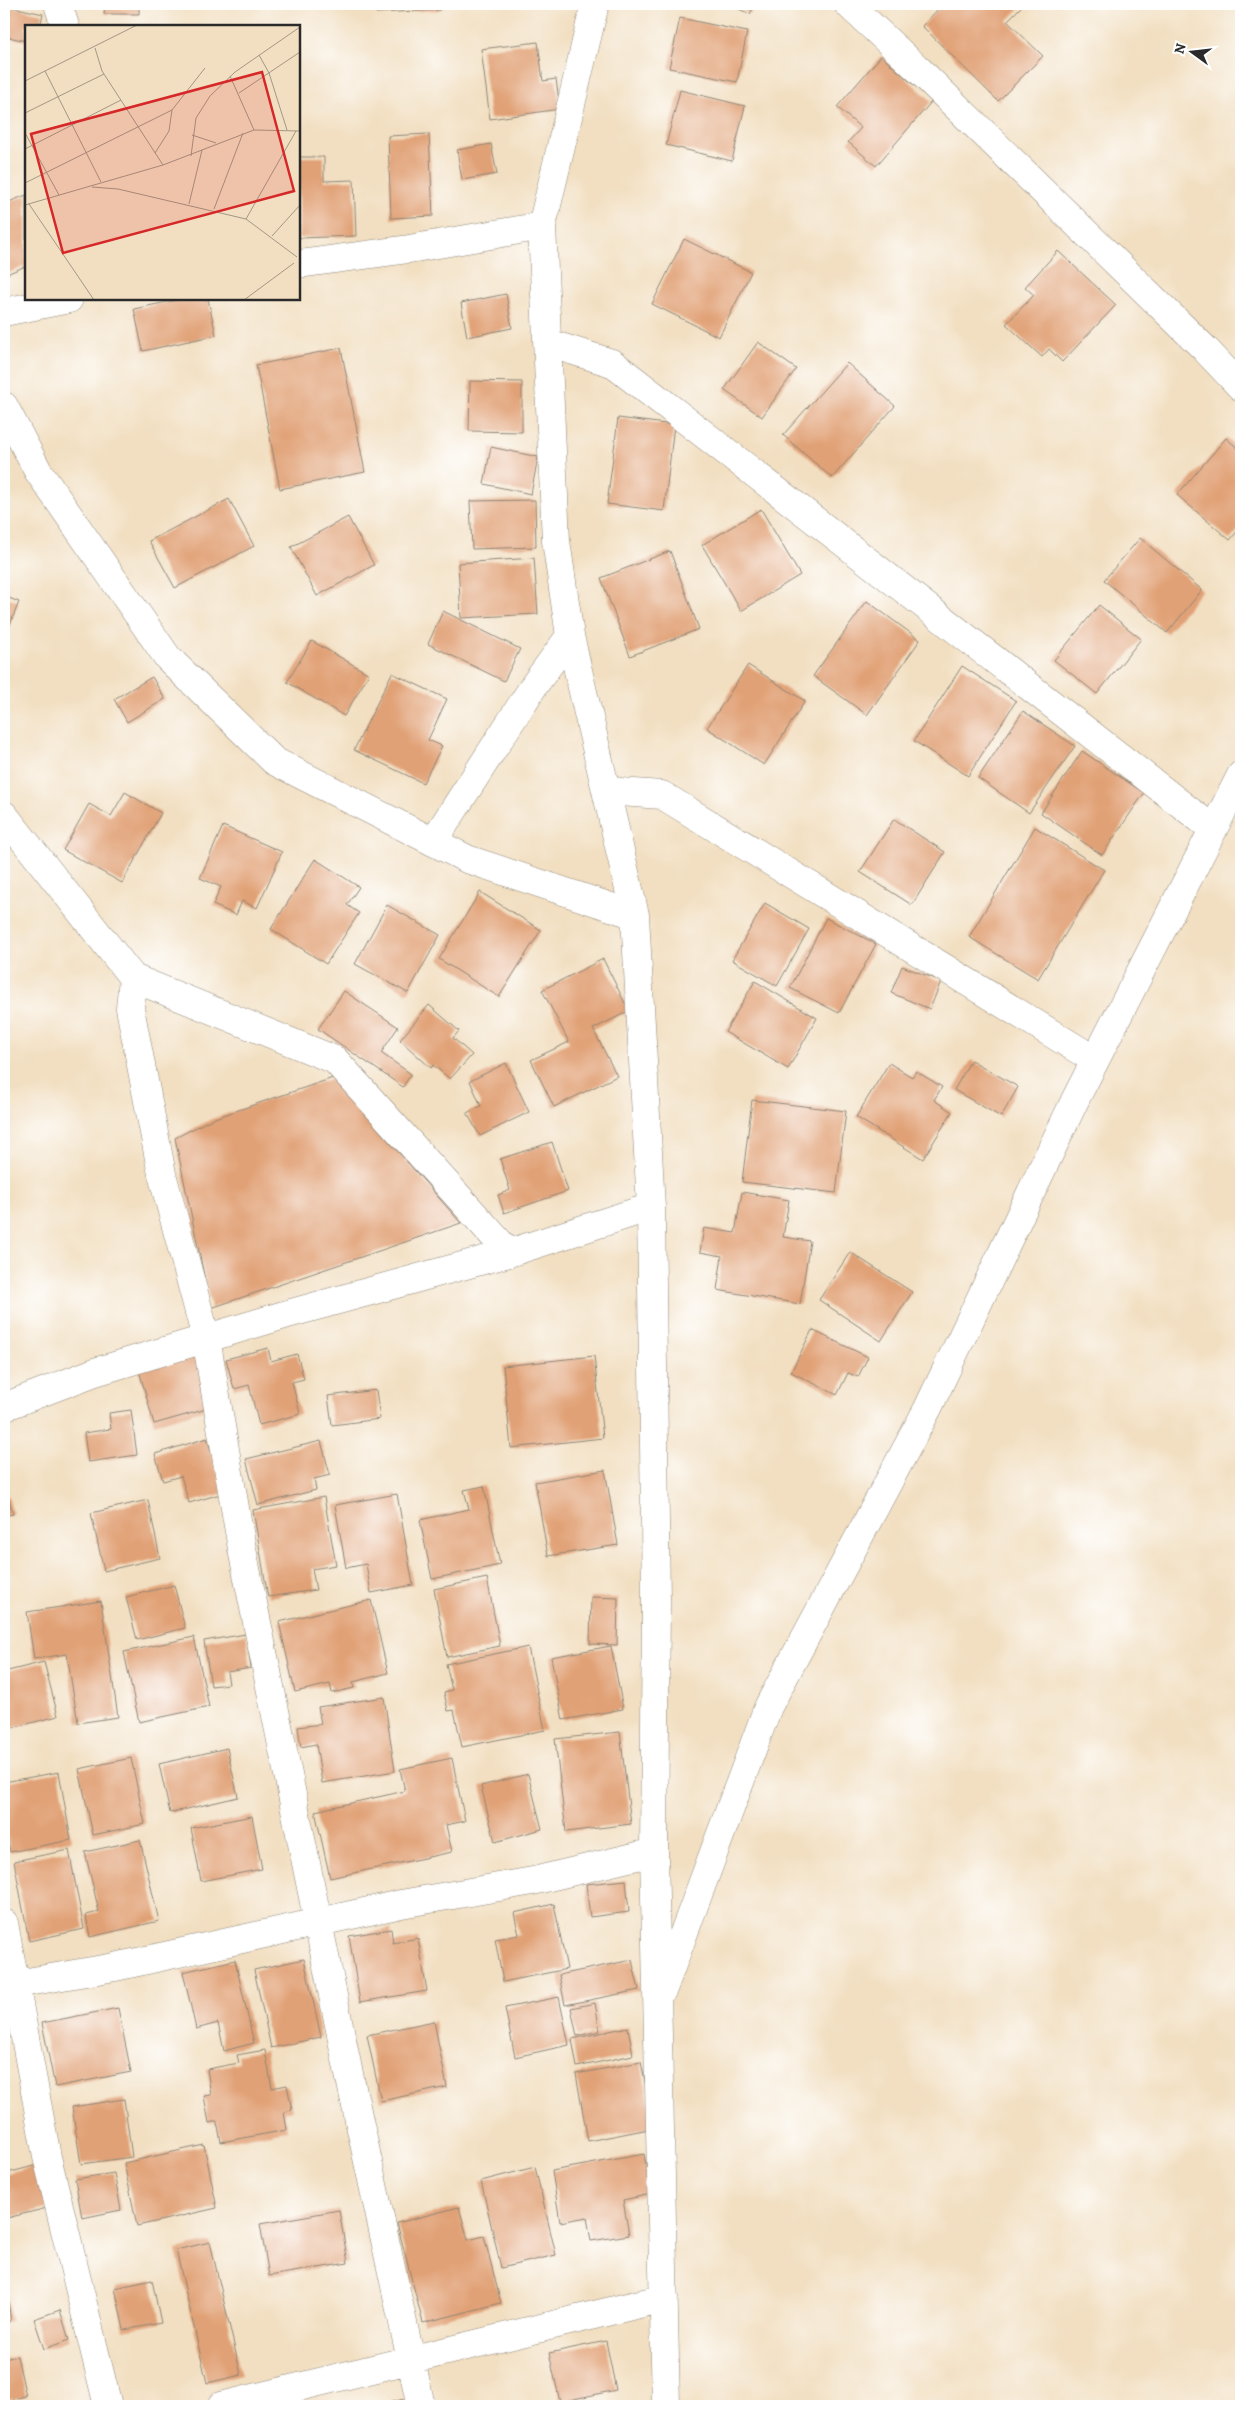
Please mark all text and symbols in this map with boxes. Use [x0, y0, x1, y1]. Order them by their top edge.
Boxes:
inset map [25, 25, 300, 300]
north arrow [1168, 28, 1218, 78]
text: N [1169, 41, 1190, 56]

